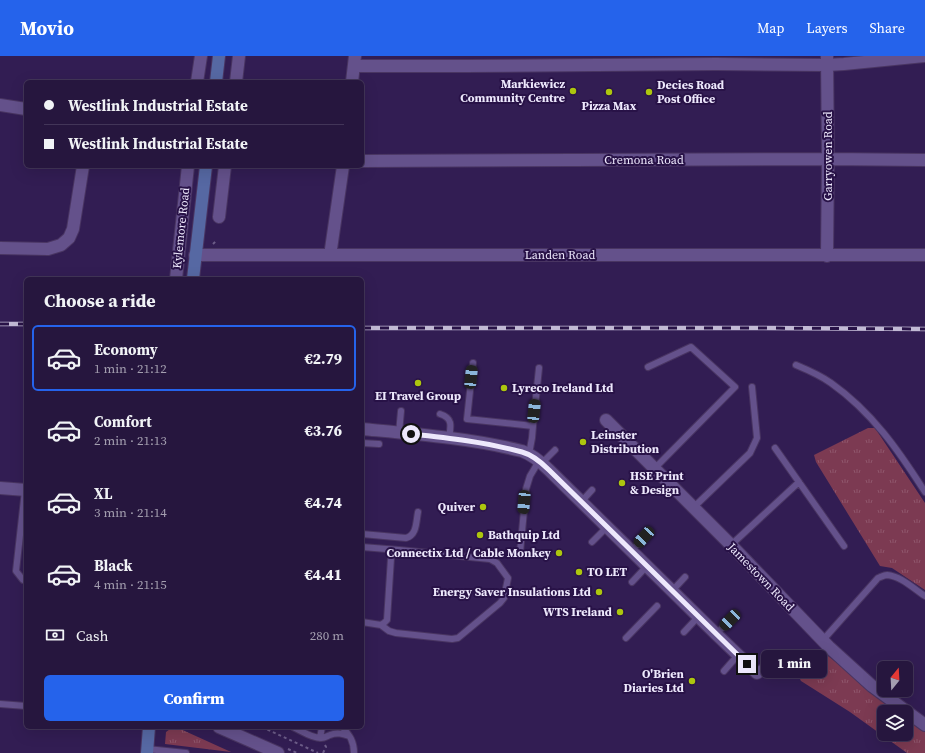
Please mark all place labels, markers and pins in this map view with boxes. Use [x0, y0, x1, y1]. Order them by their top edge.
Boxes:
place label: Markiewicz Community Centre [460, 76, 565, 106]
place label: Decies Road Post Office [657, 77, 724, 107]
marker: Markiewicz Community Centre [568, 86, 578, 96]
marker: Pizza Max [604, 87, 614, 97]
marker: Decies Road Post Office [644, 87, 654, 97]
place label: Pizza Max [582, 98, 637, 114]
marker: EI Travel Group [413, 378, 423, 388]
place label: Lyreco Ireland Ltd [512, 380, 613, 396]
marker: Lyreco Ireland Ltd [499, 383, 509, 393]
place label: EI Travel Group [375, 388, 461, 404]
place label: Leinster Distribution [591, 427, 660, 457]
marker: Leinster Distribution [578, 437, 588, 447]
place label: HSE Print & Design [630, 468, 684, 498]
marker: HSE Print & Design [617, 478, 627, 488]
place label: Quiver [438, 499, 475, 515]
marker: Quiver [478, 502, 488, 512]
place label: Bathquip Ltd [488, 527, 560, 543]
marker: Bathquip Ltd [475, 530, 485, 540]
place label: Connectix Ltd / Cable Monkey [386, 545, 552, 561]
marker: Connectix Ltd / Cable Monkey [554, 548, 564, 558]
place label: TO LET [587, 564, 627, 580]
marker: TO LET [574, 567, 584, 577]
place label: Energy Saver Insulations Ltd [433, 584, 591, 600]
marker: Energy Saver Insulations Ltd [594, 587, 604, 597]
place label: WTS Ireland [543, 604, 612, 620]
marker: WTS Ireland [615, 607, 625, 617]
place label: O'Brien Diaries Ltd [624, 666, 685, 696]
marker: O'Brien Diaries Ltd [687, 676, 697, 686]

